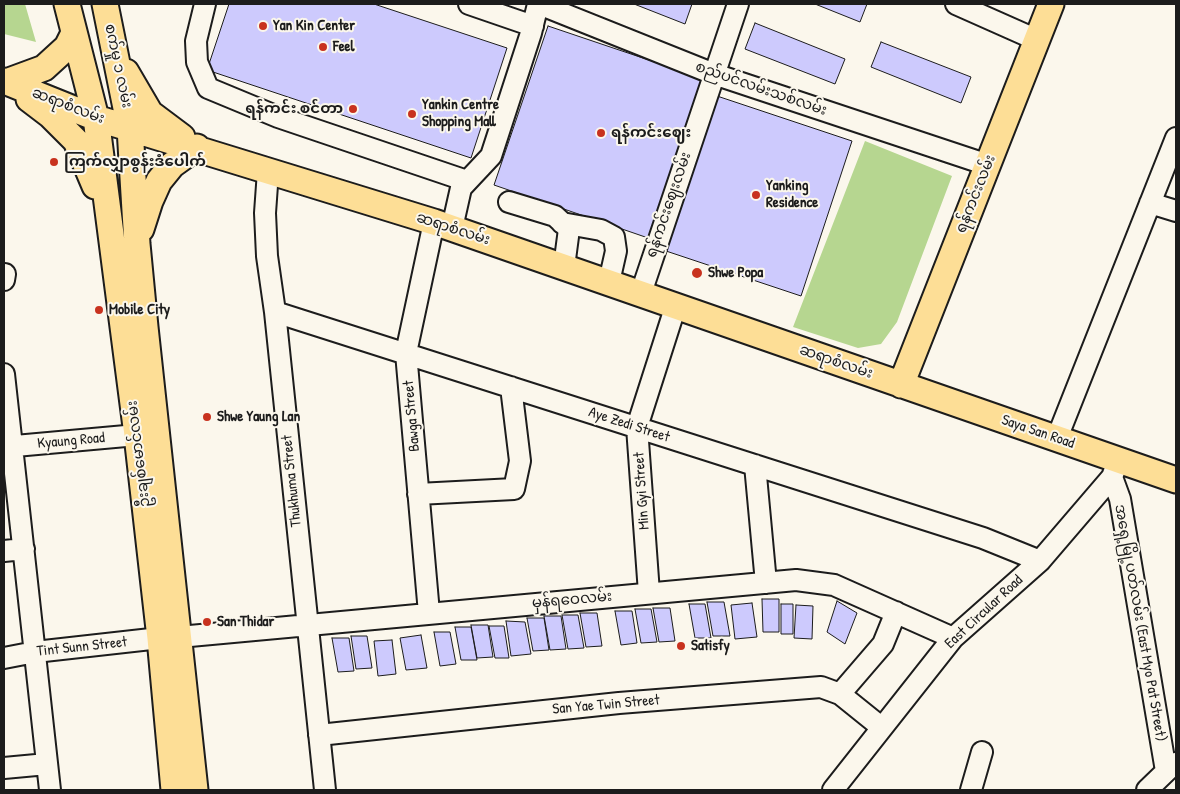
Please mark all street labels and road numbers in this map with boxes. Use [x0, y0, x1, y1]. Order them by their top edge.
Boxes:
street label: စက်မှု ၁ လမ်း [100, 22, 136, 110]
street label: စည်ပင်လမ်းသစ်လမ်း [693, 58, 829, 120]
street label: ဆရာစံလမ်း [29, 84, 107, 128]
street label: ရန်ကင်းဈေးလမ်း [643, 150, 695, 260]
street label: ရန်ကင်းလမ်း [952, 152, 1000, 236]
street label: ဆရာစံလမ်း [414, 209, 492, 249]
street label: ဆရာစံလမ်း [797, 341, 875, 383]
street label: Bawga Street [400, 380, 424, 452]
street label: ဦးချစ်မောင်လမ်း [124, 400, 154, 508]
street label: Aye Zedi Street [586, 403, 672, 447]
street label: Saya San Road [999, 411, 1077, 453]
street label: Kyaung Road [37, 429, 105, 453]
street label: Thukhuma Street [278, 434, 306, 528]
street label: Min Gyi Street [630, 452, 654, 530]
street label: အရှေ့မြို့ပတ်လမ်း (East Myo Pat Street) [1110, 503, 1170, 743]
street label: East Circular Road [941, 571, 1027, 653]
street label: မှန်ရဝေလမ်း [531, 588, 613, 612]
street label: Tint Sunn Street [36, 633, 128, 661]
street label: San Yae Twin Street [552, 691, 660, 719]

